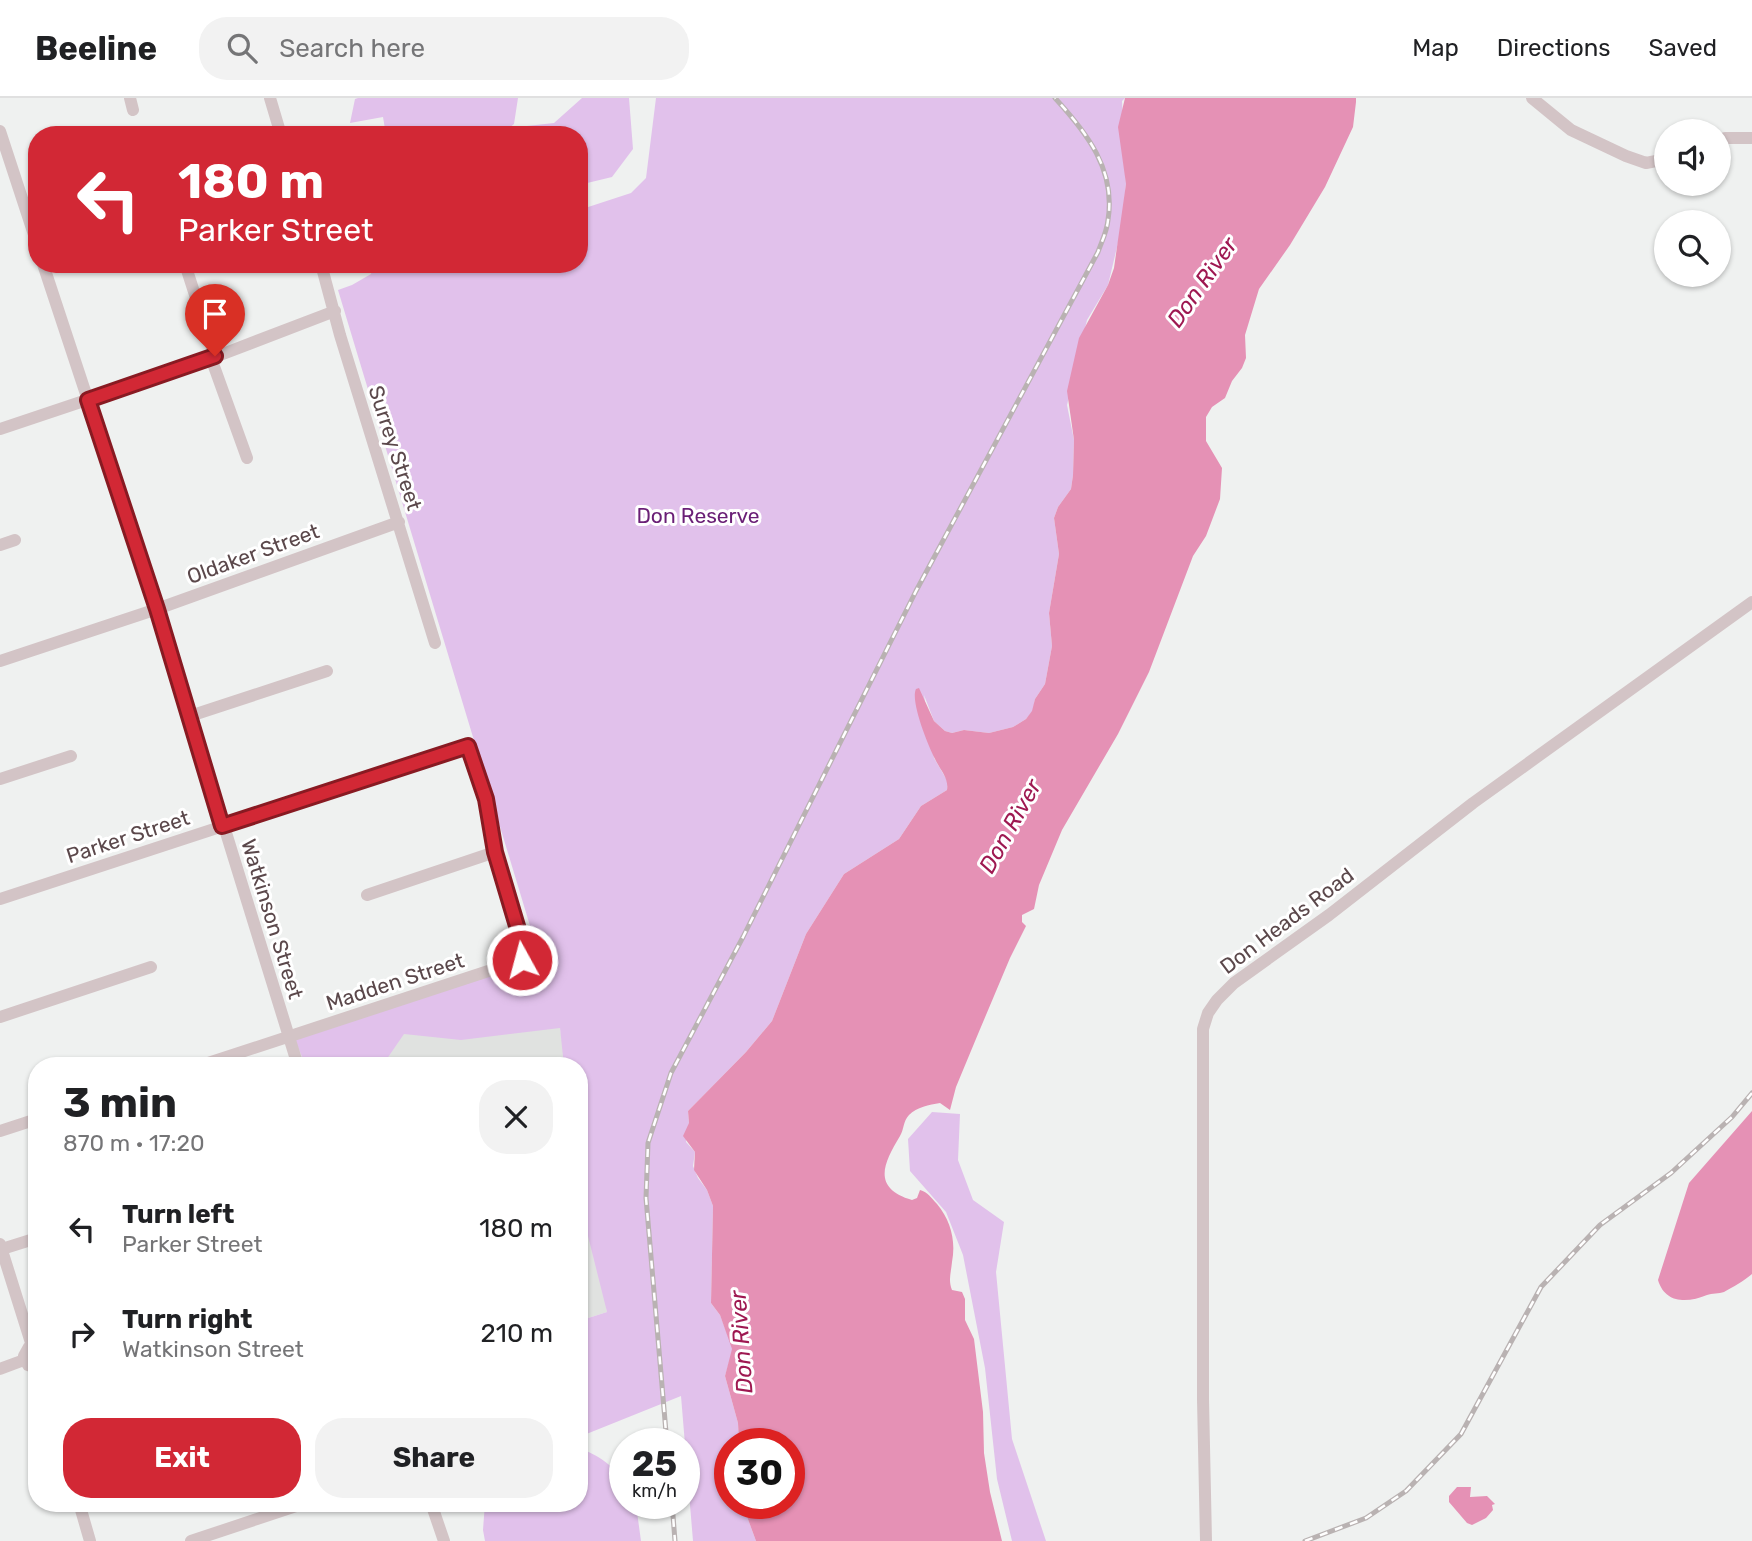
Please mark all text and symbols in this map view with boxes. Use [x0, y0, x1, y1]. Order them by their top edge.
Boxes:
search box [199, 17, 689, 80]
text: Beeline [35, 29, 157, 68]
icon: search [223, 29, 261, 67]
text: Search here [279, 33, 425, 64]
text: Map [1412, 34, 1459, 62]
text: Directions [1497, 34, 1610, 62]
text: Saved [1648, 34, 1717, 62]
map controls [1654, 119, 1731, 287]
button: sound [1654, 119, 1731, 196]
text: 180 m [178, 152, 324, 210]
icon: left [63, 154, 154, 245]
button: search [1654, 210, 1731, 287]
text: Parker Street [178, 211, 374, 249]
water label: Don River [1161, 231, 1244, 332]
pin [185, 284, 245, 356]
icon: arrive [196, 295, 234, 333]
street label: Surrey Street [364, 382, 427, 513]
park label: Don Reserve [636, 503, 760, 528]
street label: Oldaker Street [183, 518, 322, 589]
water label: Don River [973, 773, 1048, 878]
street label: Parker Street [63, 805, 193, 868]
street label: Watkinson Street [236, 836, 309, 1002]
street label: Don Heads Road [1215, 862, 1358, 979]
position arrow [485, 923, 559, 997]
street label: Madden Street [323, 947, 467, 1016]
text: 3 min [63, 1078, 177, 1128]
button: close [479, 1080, 553, 1154]
text: 870 m · 17:20 [63, 1129, 205, 1157]
text: Turn left [122, 1199, 234, 1230]
icon: left [63, 1210, 101, 1248]
text: 180 m [479, 1213, 553, 1244]
text: Parker Street [122, 1230, 263, 1258]
water label: Don River [723, 1288, 759, 1394]
text: Turn right [122, 1304, 252, 1335]
icon: right [63, 1315, 101, 1353]
text: 210 m [481, 1318, 553, 1349]
text: Watkinson Street [122, 1335, 304, 1363]
button: Exit [63, 1418, 301, 1498]
button: Share [315, 1418, 553, 1498]
speed limit sign: 30 [714, 1428, 805, 1519]
text: 25 [632, 1443, 677, 1485]
text: km/h [632, 1480, 677, 1502]

